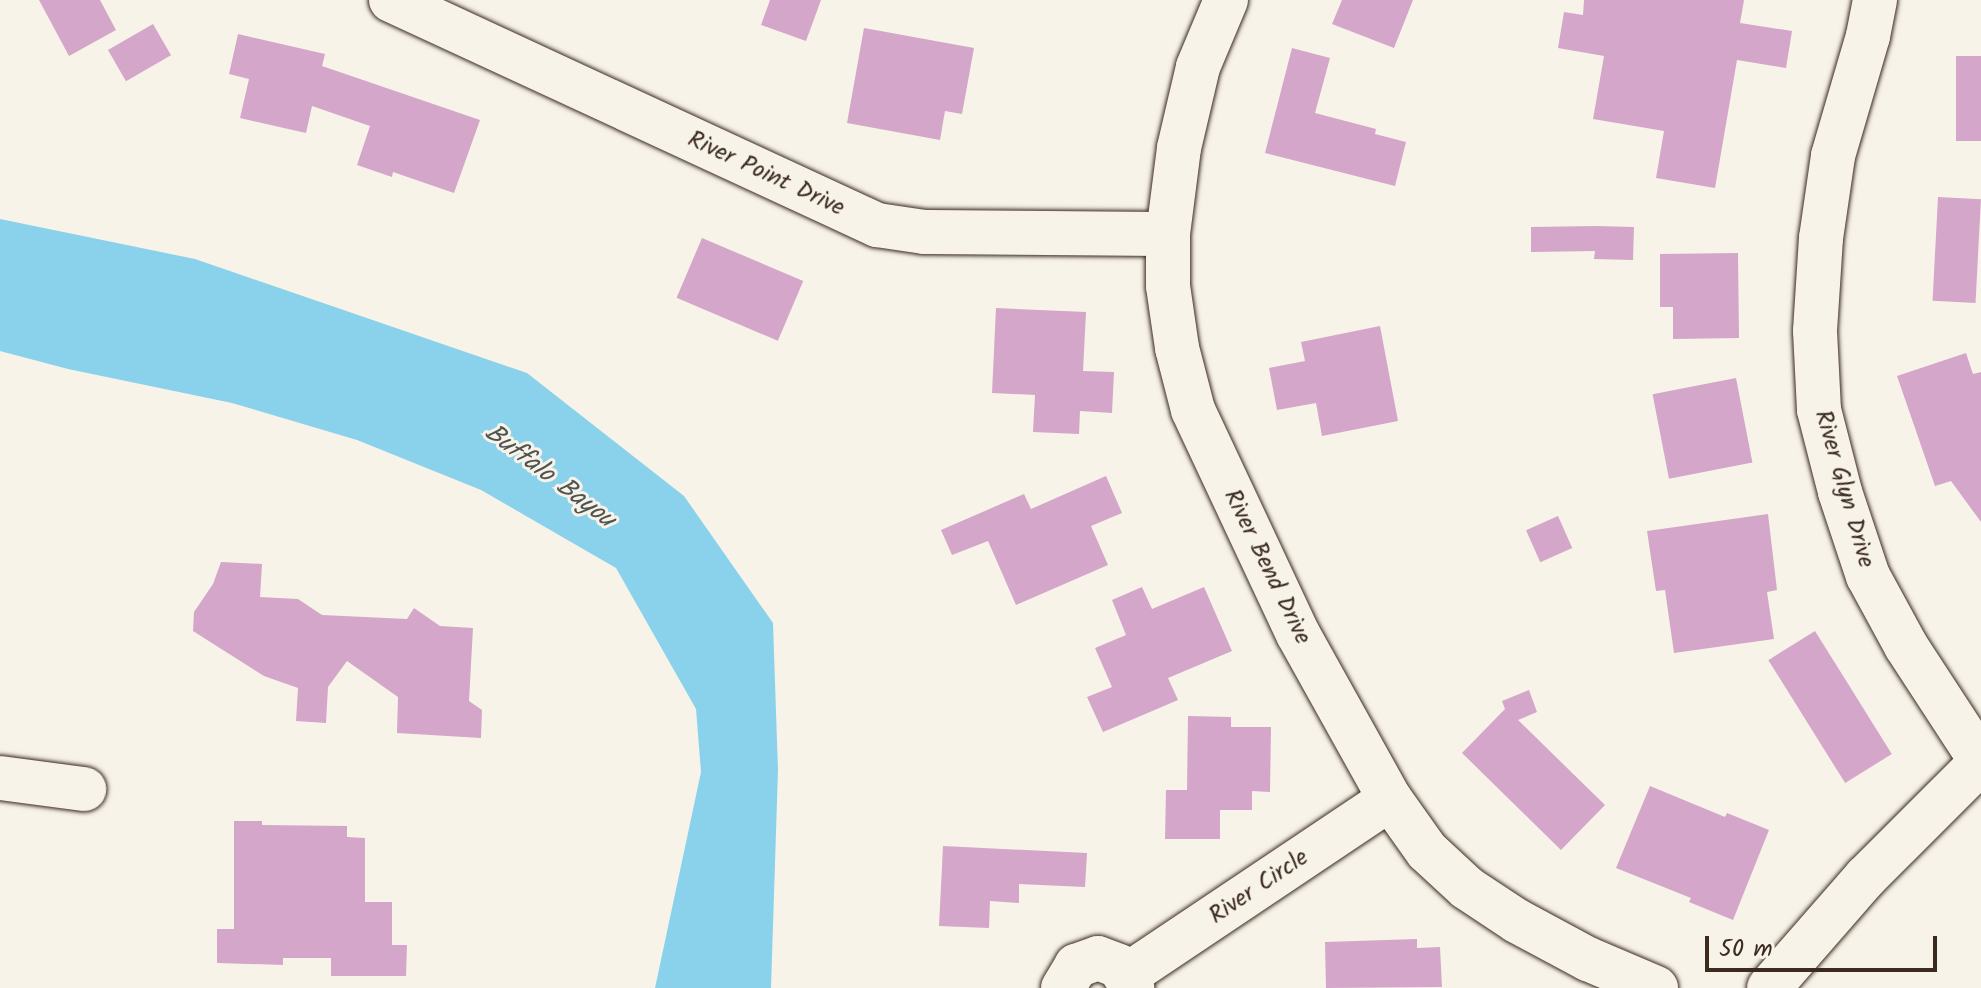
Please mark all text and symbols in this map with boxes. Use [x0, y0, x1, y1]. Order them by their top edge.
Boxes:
street label: River Point Drive [683, 125, 849, 223]
street label: River Glyn Drive [1808, 407, 1880, 571]
water label: Buffalo Bayou [478, 418, 620, 536]
street label: River Bend Drive [1217, 485, 1317, 649]
street label: River Circle [1204, 843, 1314, 931]
scale bar [1709, 920, 1941, 970]
text: 50 m [1719, 930, 1773, 969]

